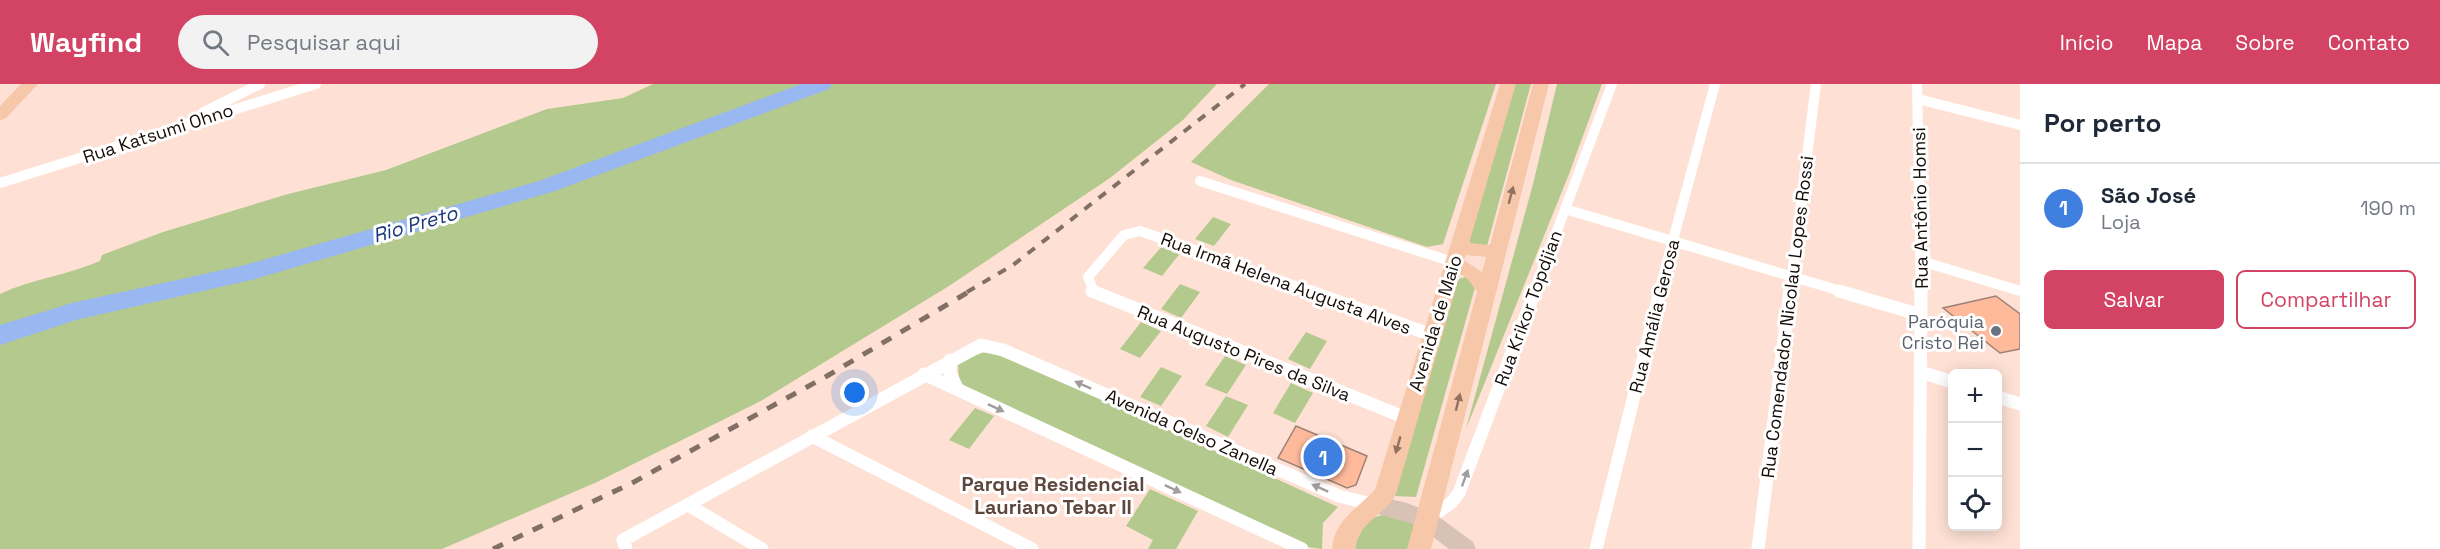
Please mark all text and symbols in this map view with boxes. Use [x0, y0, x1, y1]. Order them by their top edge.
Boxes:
search box [178, 15, 598, 69]
text: Wayfind [30, 24, 142, 60]
icon: search [199, 26, 232, 59]
text: Pesquisar aqui [247, 28, 401, 56]
text: Início [2060, 29, 2113, 56]
text: Mapa [2146, 29, 2202, 56]
text: Sobre [2235, 29, 2295, 56]
text: Contato [2328, 29, 2410, 56]
street label: Rua Katsumi Ohno [80, 98, 236, 168]
text: Por perto [2044, 106, 2161, 140]
street label: Rua Antônio Homsi [1907, 127, 1933, 289]
street label: Rua Comendador Nicolau Lopes Rossi [1756, 155, 1818, 479]
text: São José [2101, 181, 2196, 209]
one-way arrow [1507, 186, 1516, 204]
text: 1 [2059, 195, 2068, 221]
text: 190 m [2360, 195, 2416, 221]
water label: Rio Preto [370, 199, 461, 248]
text: Loja [2101, 209, 2141, 235]
street label: Rua Irmã Helena Augusta Alves [1158, 227, 1414, 339]
street label: Rua Krikor Topdjian [1489, 227, 1567, 389]
street label: Rua Amália Gerosa [1624, 237, 1684, 395]
street label: Avenida de Maio [1403, 252, 1467, 394]
button: Salvar [2044, 270, 2224, 329]
button: Compartilhar [2236, 270, 2416, 329]
street label: Rua Augusto Pires da Silva [1134, 300, 1354, 406]
place label: Paróquia Cristo Rei [1902, 310, 1984, 354]
marker: Paróquia Cristo Rei [1989, 324, 2003, 338]
map controls [1948, 369, 2002, 531]
button: + [1948, 369, 2002, 423]
your location [840, 378, 869, 407]
one-way arrow [1075, 380, 1092, 389]
street label: Avenida Celso Zanella [1102, 384, 1282, 480]
one-way arrow [1453, 393, 1463, 411]
one-way arrow [988, 403, 1005, 412]
button: − [1948, 423, 2002, 477]
pin: 1 [1304, 434, 1342, 479]
one-way arrow [1393, 436, 1402, 454]
one-way arrow [1460, 469, 1470, 487]
district label: Parque Residencial Lauriano Tebar II [961, 471, 1145, 520]
button: locate [1948, 477, 2002, 531]
one-way arrow [1310, 483, 1328, 493]
one-way arrow [1165, 485, 1182, 494]

